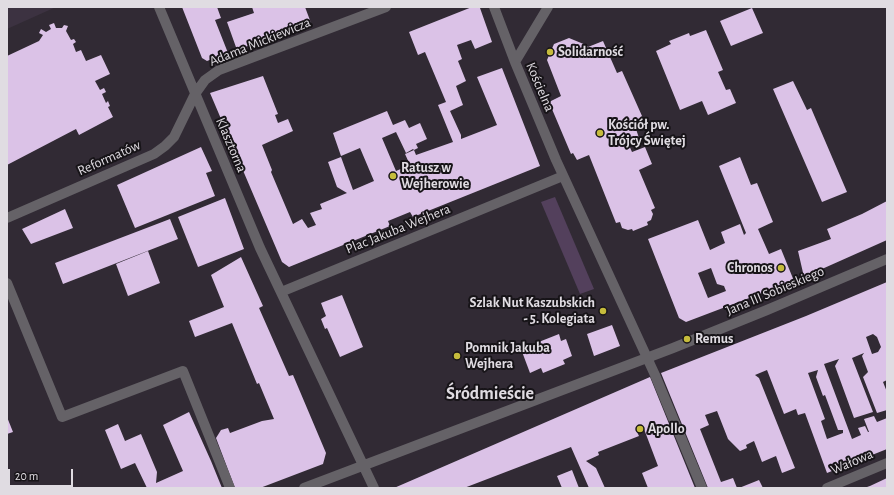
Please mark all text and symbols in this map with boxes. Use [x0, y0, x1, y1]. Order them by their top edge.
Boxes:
street label: Adama Mickiewicza [207, 14, 313, 70]
place label: Solidarność [558, 44, 623, 60]
marker: Solidarność [545, 47, 555, 57]
street label: Kościelna [522, 60, 558, 114]
street label: Klasztorna [212, 115, 250, 175]
place label: Kościół pw. Trójcy Świętej [608, 117, 686, 150]
marker: Kościół pw. Trójcy Świętej [595, 128, 605, 138]
street label: Reformatów [75, 137, 143, 179]
place label: Ratusz w Wejherowie [401, 160, 469, 192]
marker: Ratusz w Wejherowie [388, 171, 398, 181]
street label: Plac Jakuba Wejhera [343, 200, 453, 258]
place label: Chronos [727, 260, 773, 276]
street label: Jana III Sobieskiego [723, 263, 827, 319]
marker: Chronos [776, 263, 786, 273]
place label: Szlak Nut Kaszubskich - 5. Kolegiata [469, 295, 595, 328]
marker: Szlak Nut Kaszubskich - 5. Kolegiata [598, 306, 608, 316]
place label: Remus [695, 331, 733, 347]
marker: Remus [682, 334, 692, 344]
place label: Pomnik Jakuba Wejhera [465, 340, 550, 372]
marker: Pomnik Jakuba Wejhera [452, 351, 462, 361]
district label: Śródmieście [446, 383, 534, 405]
place label: Apollo [648, 421, 685, 437]
marker: Apollo [635, 424, 645, 434]
street label: Wałowa [828, 446, 876, 478]
scale bar [10, 461, 75, 487]
text: 20 m [15, 470, 38, 482]

